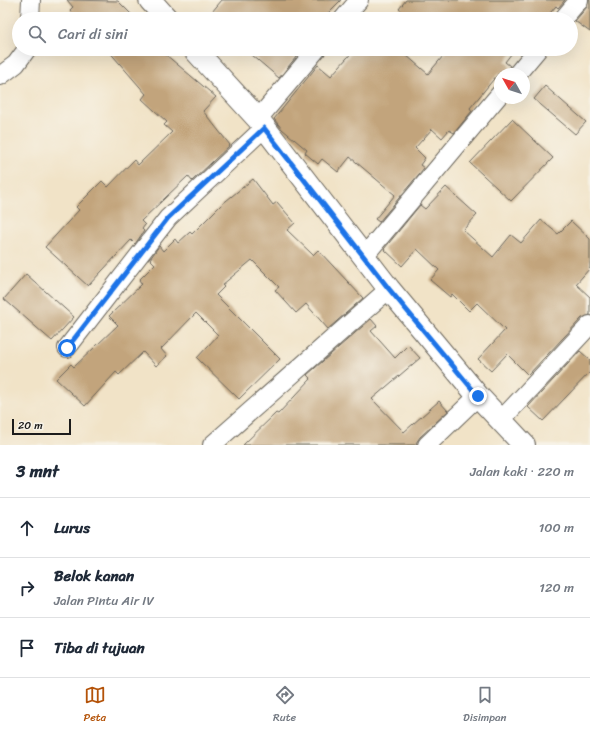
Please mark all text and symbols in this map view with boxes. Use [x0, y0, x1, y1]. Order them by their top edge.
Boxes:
search box [12, 12, 578, 56]
text: Cari di sini [58, 21, 128, 47]
icon: search [26, 23, 48, 45]
north arrow [494, 68, 530, 104]
route start [58, 339, 76, 357]
route end [469, 387, 487, 405]
text: 20 m [18, 416, 43, 435]
scale bar [12, 417, 71, 436]
text: 3 mnt [16, 456, 59, 486]
text: Jalan kaki · 220 m [470, 460, 574, 483]
text: Lurus [54, 515, 90, 541]
text: 100 m [539, 516, 574, 539]
icon: ahead [16, 517, 38, 539]
text: Belok kanan [54, 563, 134, 589]
text: 120 m [539, 576, 574, 599]
icon: right [16, 577, 38, 599]
text: Jalan Pintu Air IV [54, 589, 154, 612]
text: Tiba di tujuan [54, 635, 145, 661]
icon: arrive [16, 637, 38, 659]
tab: Peta [83, 684, 106, 727]
tab: Rute [273, 684, 296, 727]
tab: Disimpan [463, 684, 507, 727]

